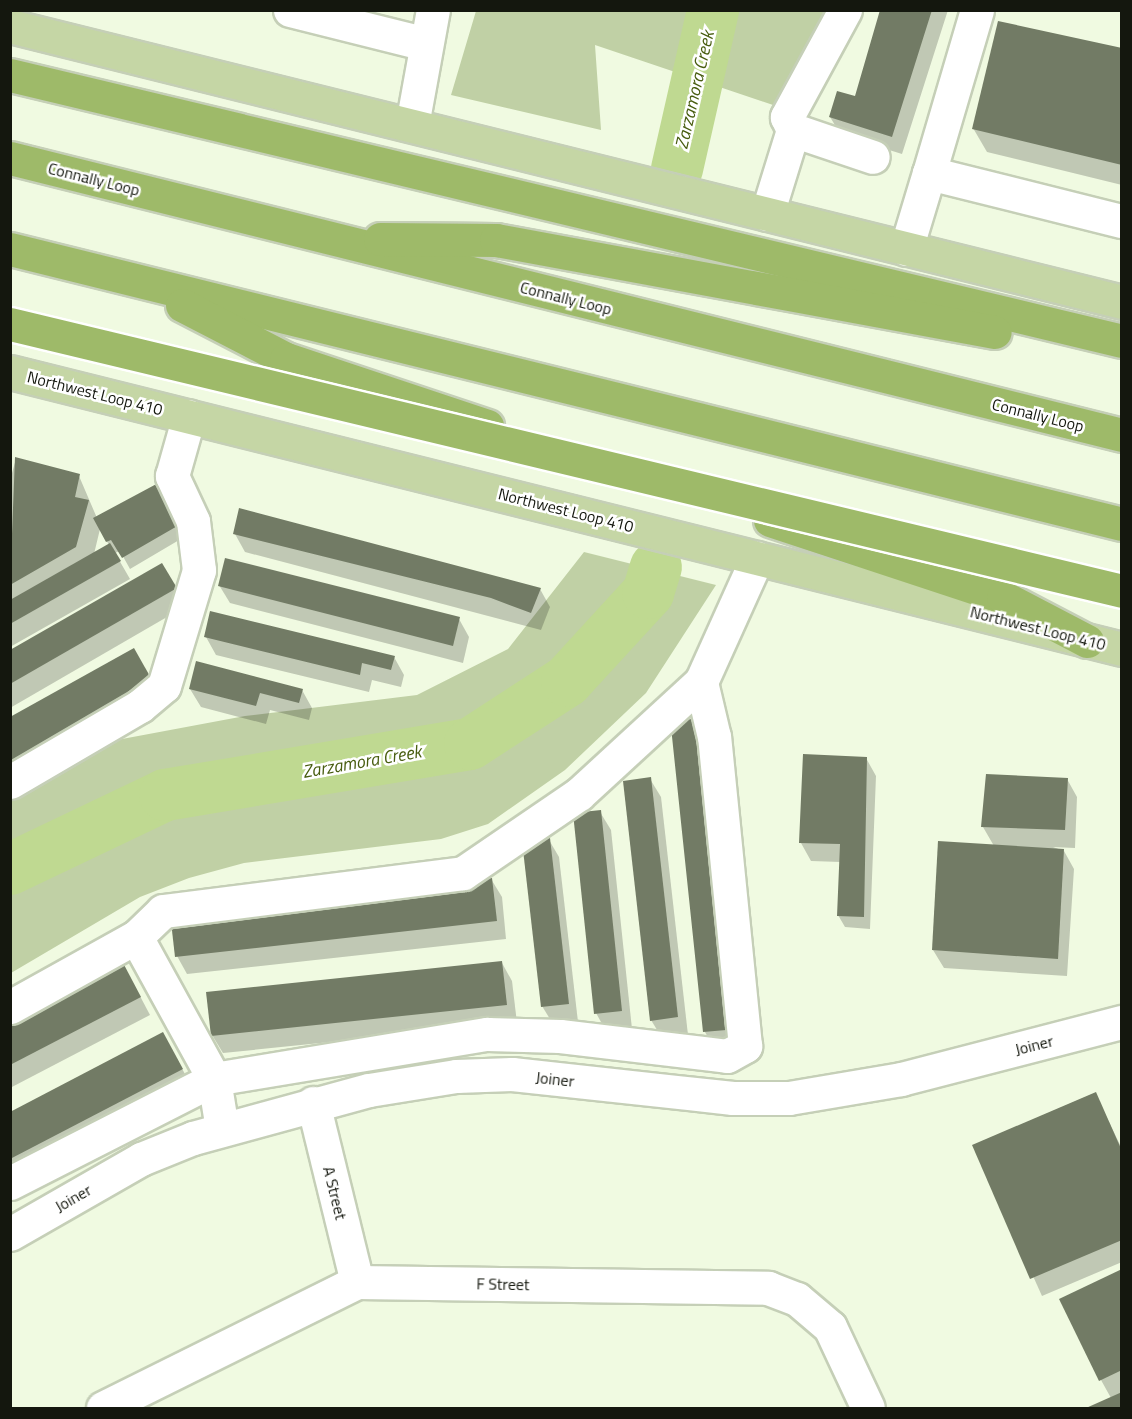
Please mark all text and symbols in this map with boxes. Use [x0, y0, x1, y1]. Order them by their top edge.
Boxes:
water label: Zarzamora Creek [671, 29, 719, 151]
street label: Connally Loop [46, 158, 142, 200]
street label: Connally Loop [518, 277, 614, 319]
street label: Northwest Loop 410 [25, 367, 165, 419]
street label: Connally Loop [990, 394, 1086, 436]
street label: Northwest Loop 410 [496, 484, 636, 536]
street label: Northwest Loop 410 [968, 602, 1108, 654]
water label: Zarzamora Creek [301, 741, 423, 783]
street label: Joiner [1013, 1031, 1055, 1059]
street label: Joiner [535, 1067, 575, 1091]
street label: A Street [319, 1164, 351, 1222]
street label: Joiner [51, 1180, 95, 1216]
street label: F Street [476, 1274, 530, 1294]

